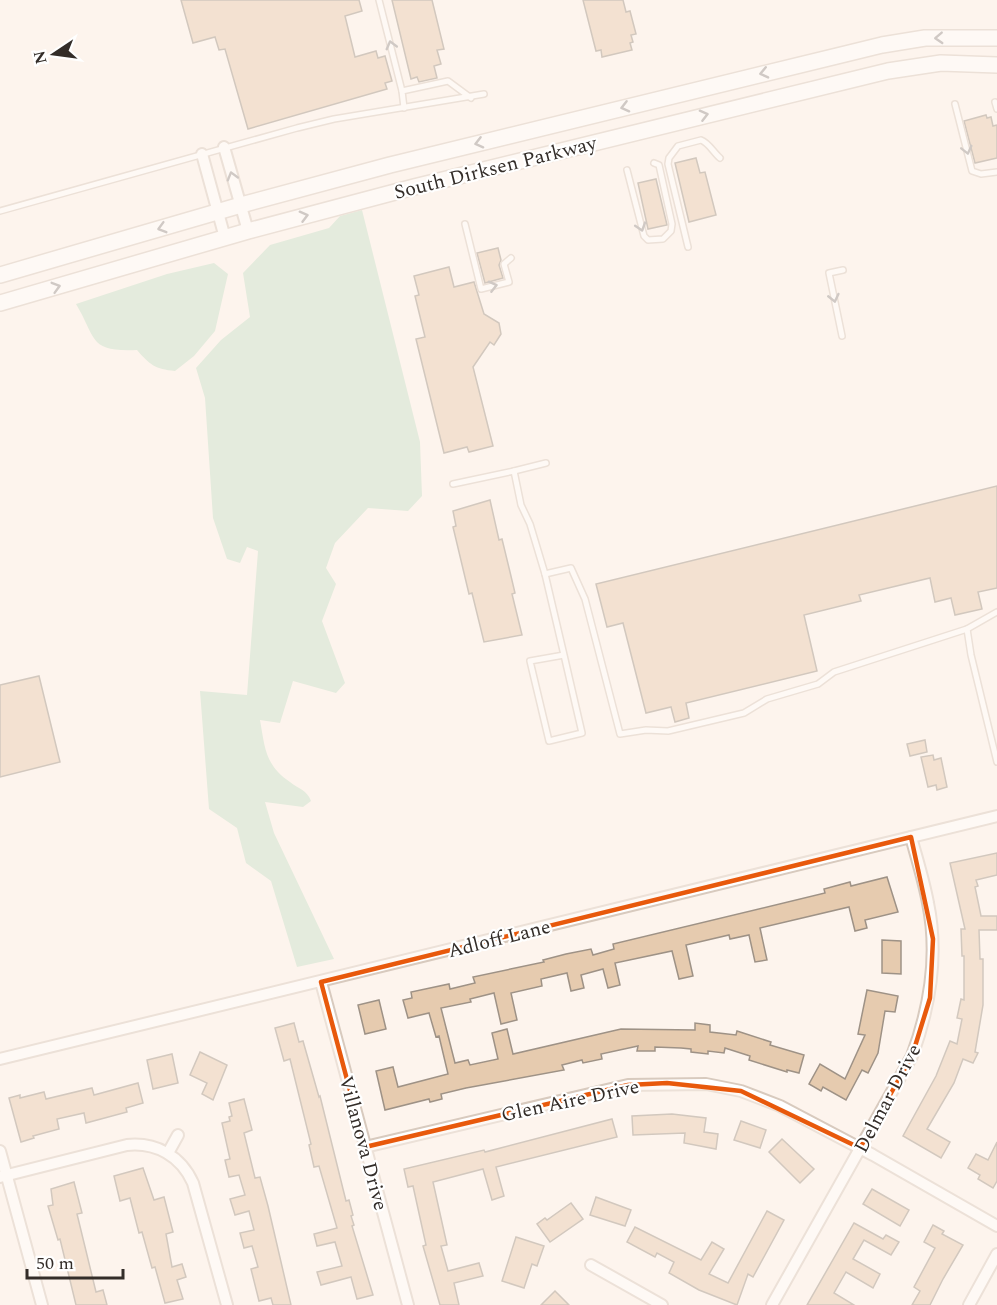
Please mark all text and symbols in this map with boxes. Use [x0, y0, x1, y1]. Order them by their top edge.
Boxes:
north arrow [24, 24, 84, 84]
one-way arrow [934, 31, 943, 44]
one-way arrow [386, 41, 398, 51]
text: N [27, 48, 54, 66]
one-way arrow [759, 66, 769, 79]
one-way arrow [621, 99, 631, 112]
one-way arrow [699, 110, 709, 123]
street label: South Dirksen Parkway [391, 128, 601, 208]
one-way arrow [474, 135, 484, 148]
one-way arrow [960, 144, 973, 154]
one-way arrow [227, 171, 240, 181]
one-way arrow [299, 211, 309, 223]
one-way arrow [157, 221, 168, 233]
one-way arrow [634, 221, 646, 232]
one-way arrow [488, 281, 498, 294]
one-way arrow [50, 282, 61, 294]
one-way arrow [826, 293, 839, 303]
street label: Adloff Lane [445, 912, 554, 966]
street label: Delmar Drive [846, 1039, 929, 1158]
street label: Glen Aire Drive [498, 1072, 642, 1130]
street label: Villanova Drive [331, 1073, 395, 1214]
scale bar [27, 1242, 123, 1280]
text: 50 m [36, 1250, 74, 1277]

